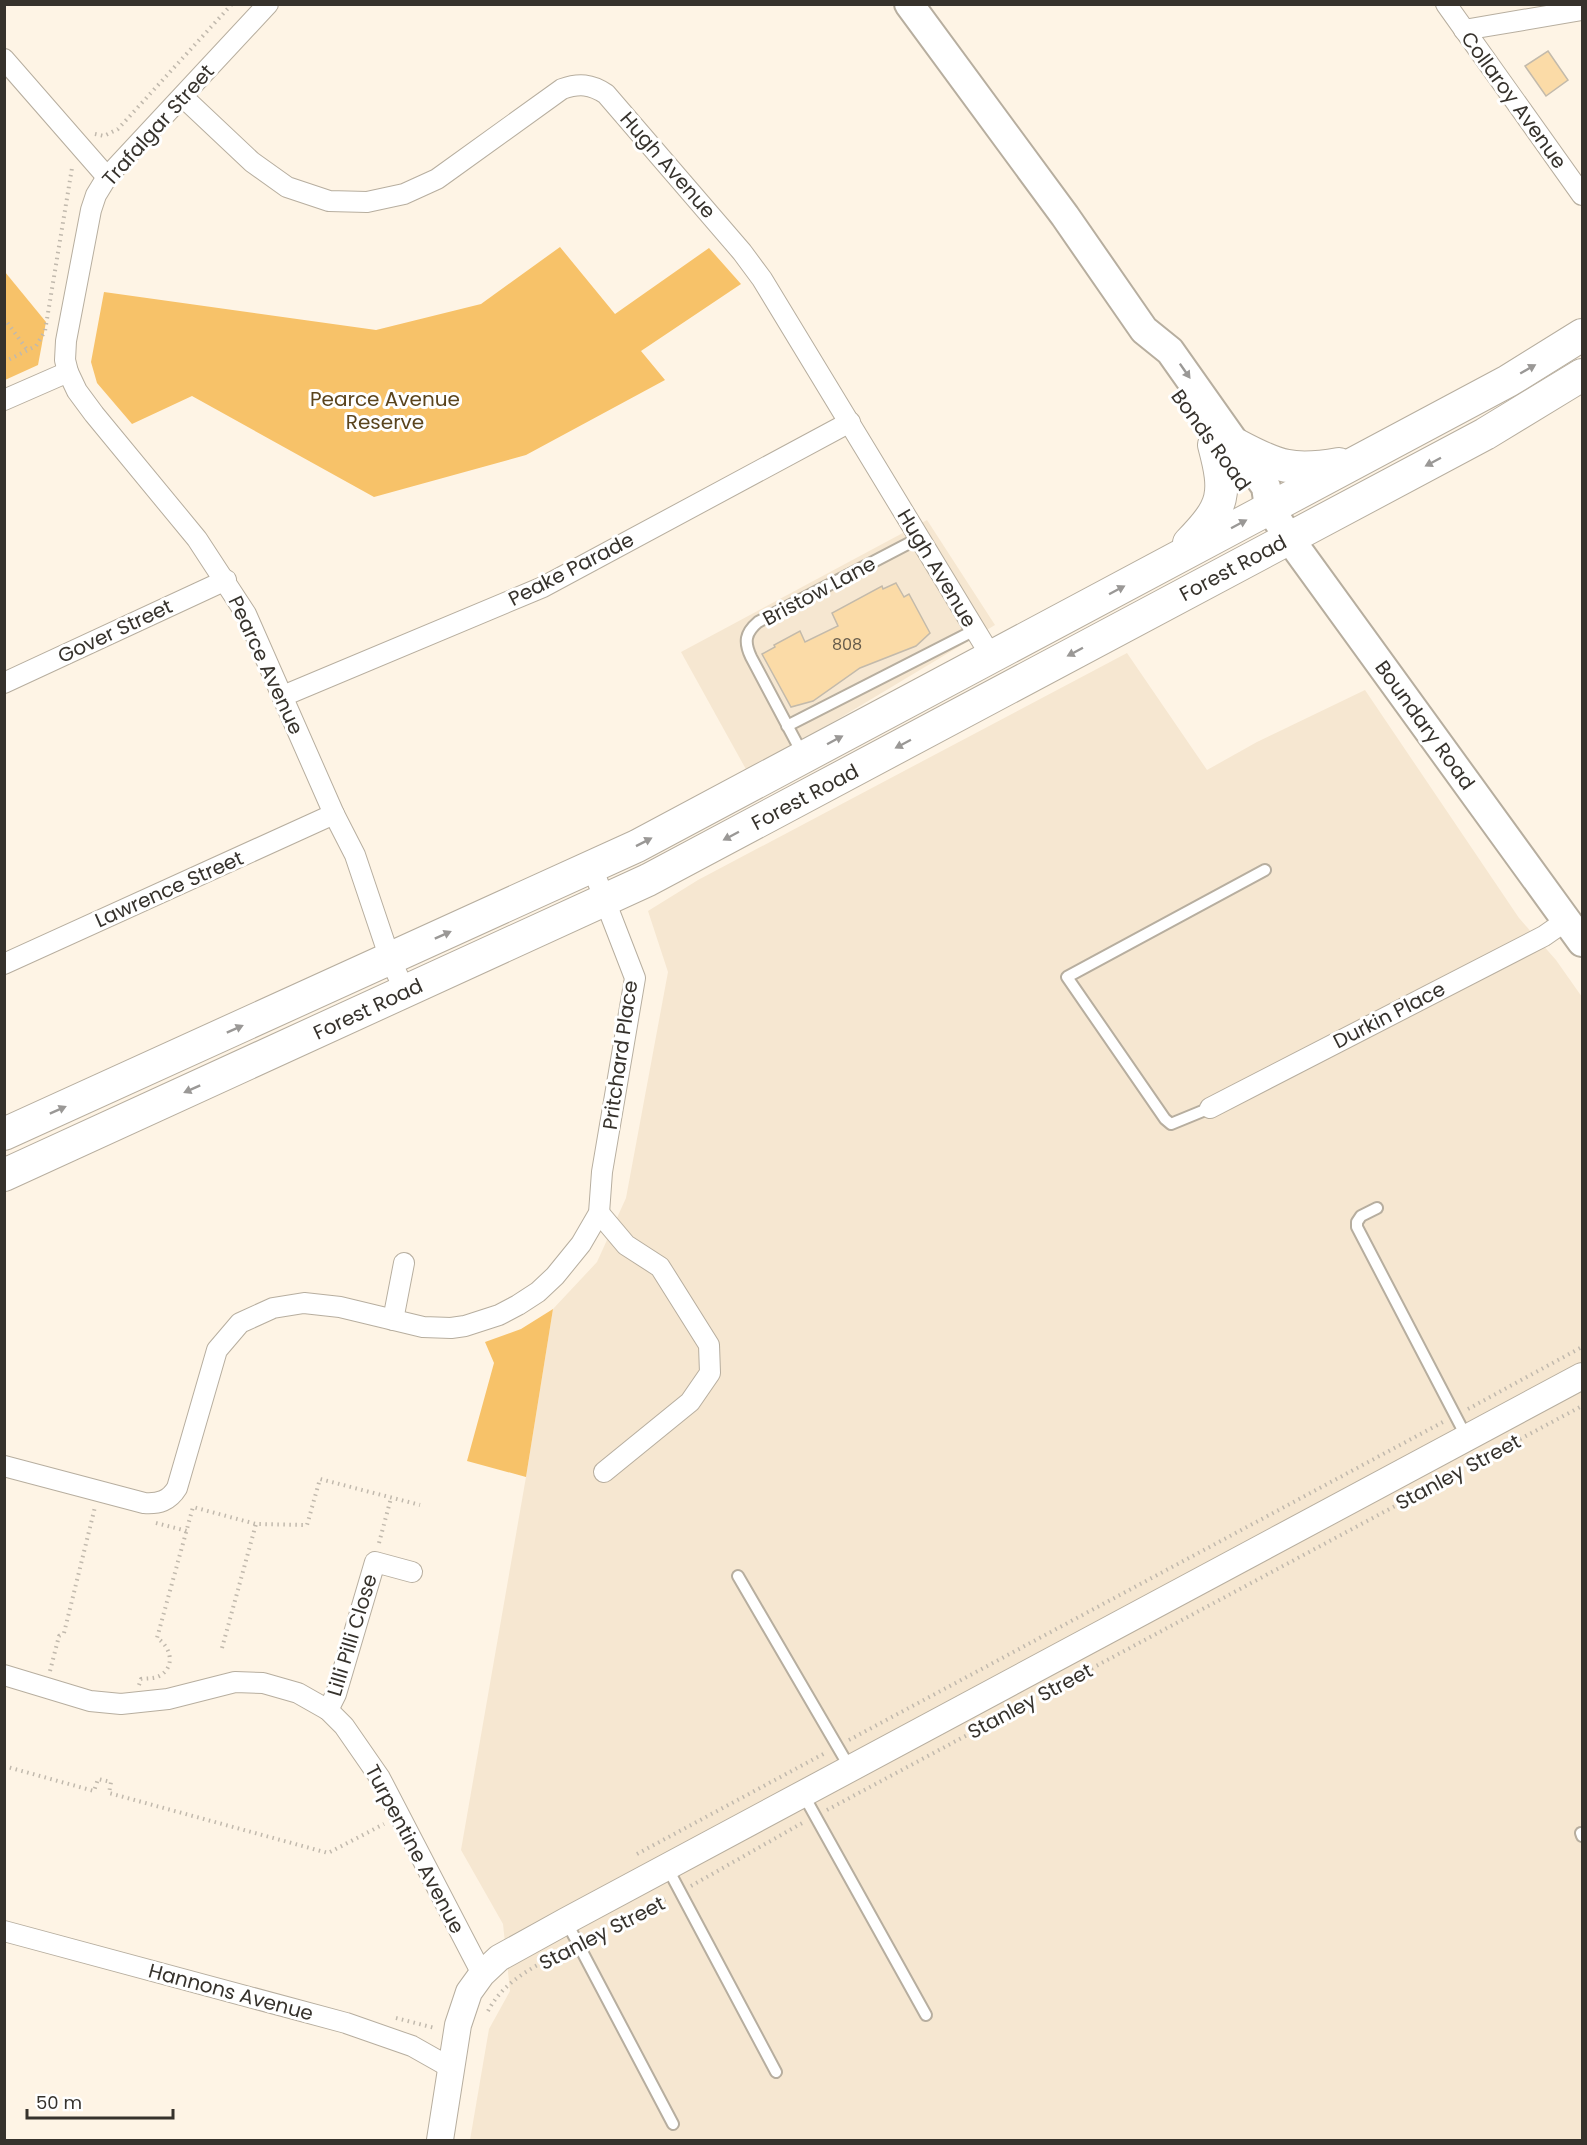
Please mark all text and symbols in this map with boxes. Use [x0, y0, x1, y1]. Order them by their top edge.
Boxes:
street label: Collaroy Avenue [1455, 26, 1573, 174]
street label: Trafalgar Street [96, 58, 220, 192]
street label: Hugh Avenue [614, 105, 722, 225]
one-way arrow [1179, 363, 1191, 379]
one-way arrow [1520, 364, 1537, 374]
street label: Bonds Road [1165, 384, 1257, 496]
park label: Pearce Avenue Reserve [310, 385, 460, 436]
one-way arrow [1424, 457, 1441, 467]
street label: Hugh Avenue [891, 504, 983, 632]
one-way arrow [1230, 519, 1247, 529]
street label: Peake Parade [503, 525, 639, 613]
street label: Forest Road [1174, 528, 1292, 608]
street label: Bristow Lane [758, 549, 880, 633]
one-way arrow [1109, 585, 1126, 595]
street label: Pearce Avenue [222, 591, 310, 739]
street label: Gover Street [53, 592, 177, 670]
house number: 808 [832, 633, 862, 656]
one-way arrow [1066, 647, 1083, 657]
street label: Boundary Road [1368, 655, 1482, 795]
one-way arrow [826, 735, 843, 745]
one-way arrow [895, 739, 912, 749]
street label: Forest Road [746, 757, 864, 837]
one-way arrow [723, 831, 740, 841]
one-way arrow [636, 837, 653, 847]
street label: Lawrence Street [90, 844, 248, 934]
one-way arrow [434, 930, 452, 939]
street label: Forest Road [309, 971, 427, 1047]
street label: Durkin Place [1328, 975, 1450, 1055]
street label: Pritchard Place [596, 978, 644, 1132]
one-way arrow [227, 1024, 245, 1034]
one-way arrow [183, 1085, 200, 1094]
one-way arrow [49, 1105, 67, 1115]
street label: Stanley Street [1391, 1427, 1525, 1517]
street label: Lilli Pilli Close [320, 1571, 384, 1699]
street label: Stanley Street [963, 1656, 1097, 1746]
street label: Turpentine Avenue [359, 1760, 471, 1938]
street label: Stanley Street [534, 1889, 670, 1977]
street label: Hannons Avenue [146, 1957, 316, 2027]
scale bar [27, 2082, 172, 2120]
text: 50 m [36, 2090, 82, 2115]

